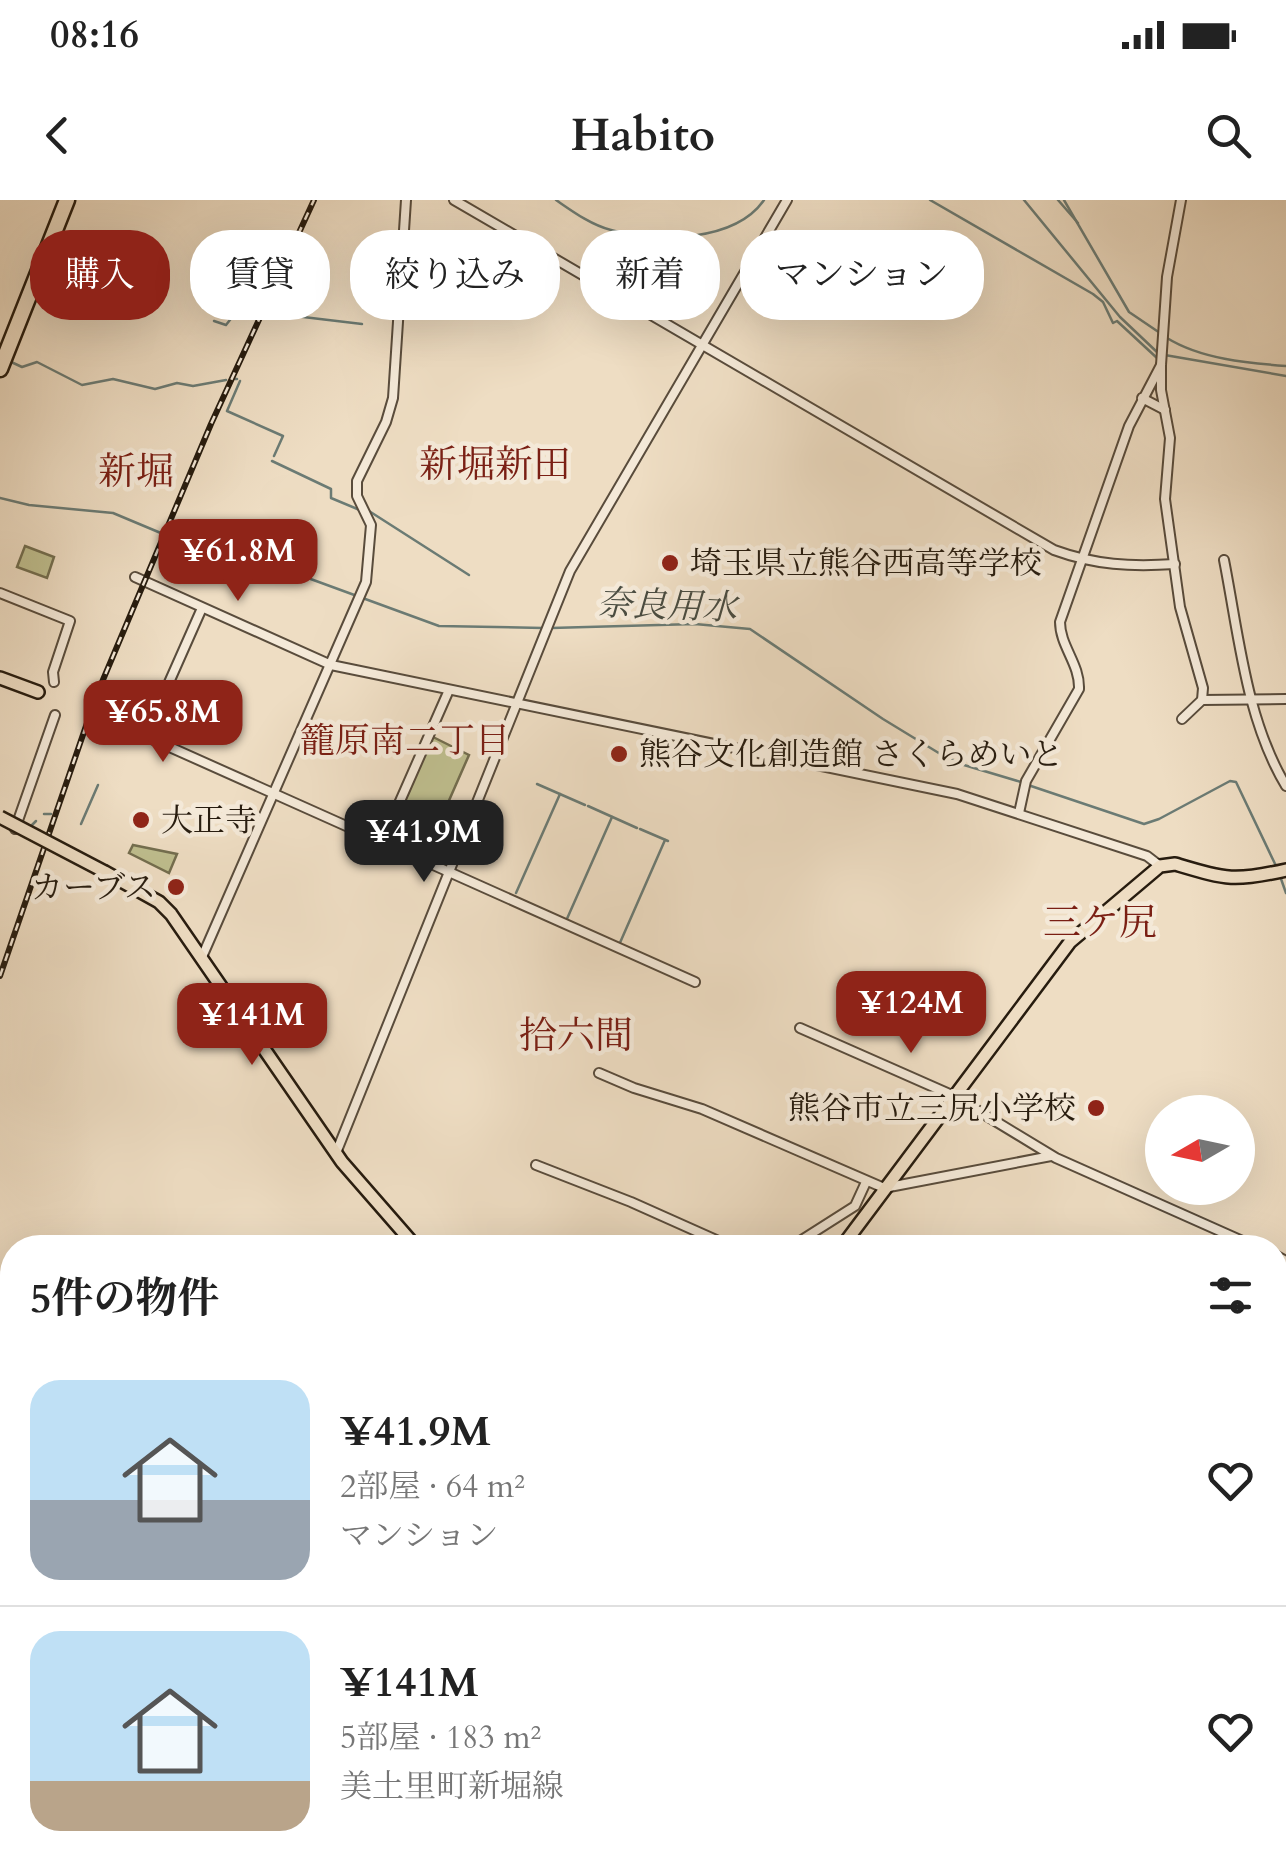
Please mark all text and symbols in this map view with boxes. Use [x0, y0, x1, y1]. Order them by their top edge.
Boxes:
text: 08:16 [50, 9, 139, 61]
text: Habito [571, 105, 715, 166]
icon: back [30, 108, 85, 163]
icon: search [1201, 108, 1256, 163]
chip: 購入 [30, 230, 170, 320]
chip: 賃貸 [190, 230, 330, 320]
chip: 絞り込み [350, 230, 560, 320]
chip: 新着 [580, 230, 720, 320]
chip: マンション [740, 230, 984, 320]
district label: 新堀新田 [419, 439, 571, 491]
district label: 新堀 [98, 446, 174, 498]
pin: ¥61.8M [157, 519, 319, 604]
text: ¥61.8M [180, 529, 296, 573]
place label: 埼玉県立熊谷西高等学校 [690, 542, 1042, 586]
marker: 埼玉県立熊谷西高等学校 [659, 552, 681, 574]
water label: 奈良用水 [596, 580, 741, 633]
pin: ¥65.8M [82, 680, 244, 765]
text: ¥65.8M [105, 690, 221, 734]
district label: 籠原南二丁目 [300, 717, 510, 765]
place label: 熊谷文化創造館 さくらめいと [639, 733, 1064, 777]
marker: 熊谷文化創造館 さくらめいと [608, 743, 630, 765]
place label: 大正寺 [161, 799, 257, 843]
pin: ¥41.9M [343, 800, 505, 885]
marker: 大正寺 [130, 809, 152, 831]
text: ¥41.9M [366, 810, 482, 854]
place label: カーブス [31, 866, 156, 910]
marker: カーブス [165, 876, 187, 898]
district label: 三ケ尻 [1043, 897, 1157, 949]
pin: ¥124M [841, 971, 981, 1056]
text: ¥124M [858, 981, 964, 1025]
pin: ¥141M [182, 983, 322, 1068]
text: ¥141M [199, 993, 305, 1037]
district label: 拾六間 [519, 1010, 633, 1062]
place label: 熊谷市立三尻小学校 [788, 1087, 1076, 1131]
north arrow [1145, 1095, 1255, 1205]
map controls [1145, 1095, 1255, 1205]
marker: 熊谷市立三尻小学校 [1085, 1097, 1107, 1119]
icon: filters [1203, 1268, 1258, 1323]
text: 5件の物件 [30, 1270, 220, 1327]
text: ¥41.9M [340, 1403, 491, 1460]
icon: home [110, 1420, 230, 1540]
icon: heart [1203, 1453, 1258, 1508]
text: 2部屋 · 64 m² [340, 1465, 525, 1509]
text: マンション [340, 1514, 499, 1558]
text: ¥141M [340, 1654, 479, 1711]
icon: home [110, 1671, 230, 1791]
icon: heart [1203, 1704, 1258, 1759]
text: 5部屋 · 183 m² [340, 1716, 541, 1760]
text: 美土里町新堀線 [340, 1765, 564, 1809]

